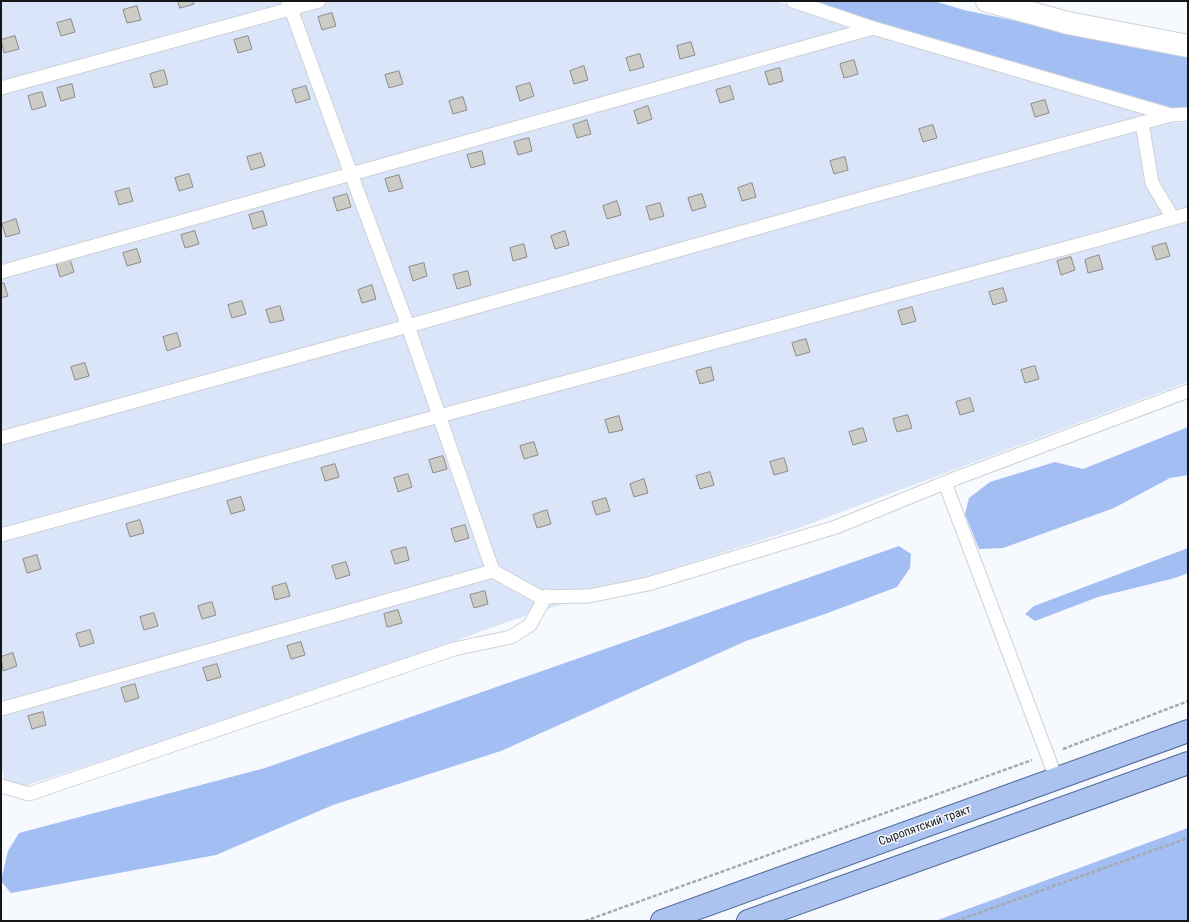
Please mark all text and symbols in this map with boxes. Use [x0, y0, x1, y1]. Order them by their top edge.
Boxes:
street label: Сыропятский тракт [877, 803, 973, 849]

